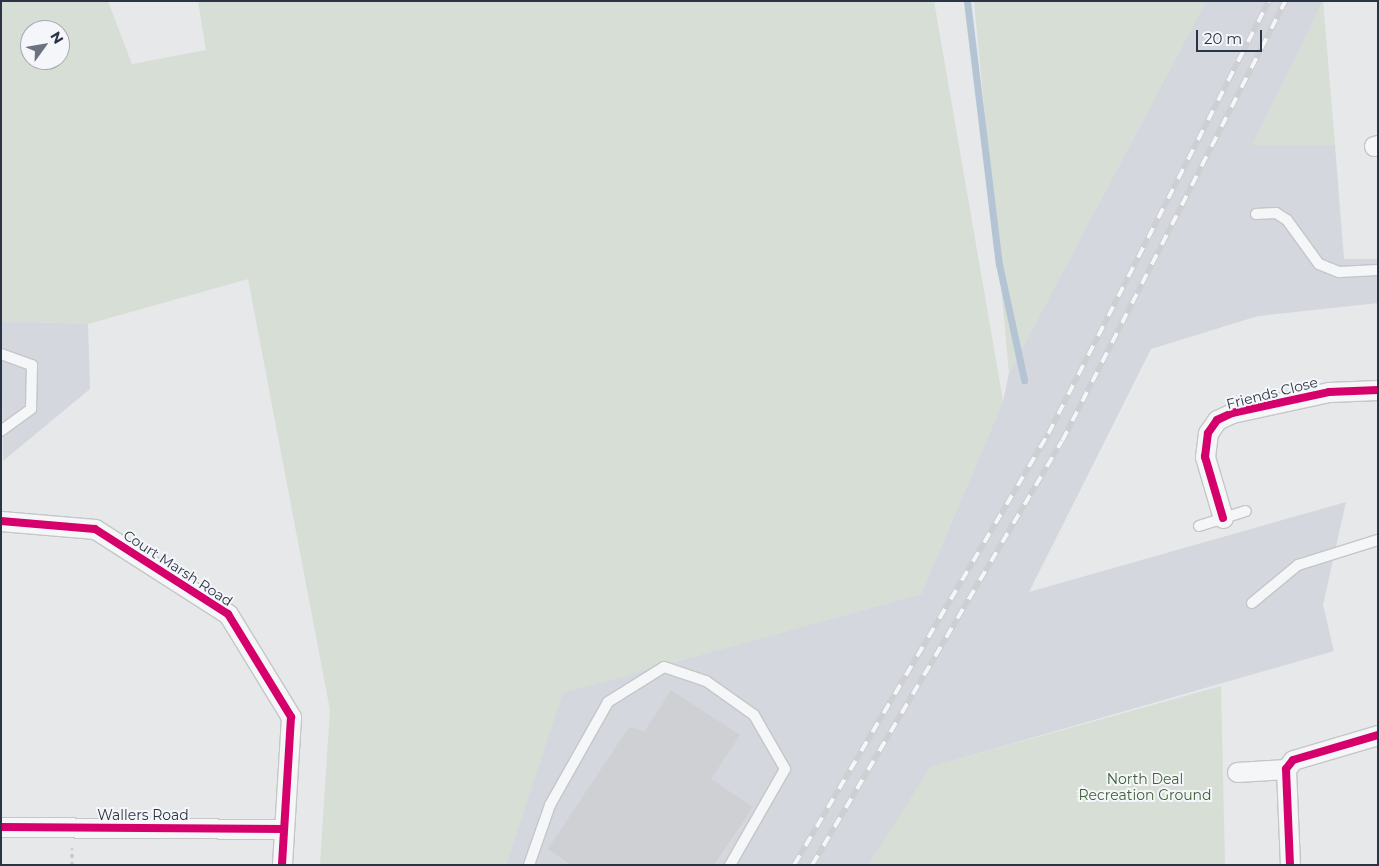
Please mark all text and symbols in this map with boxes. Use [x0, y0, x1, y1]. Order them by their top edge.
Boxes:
north arrow [20, 20, 70, 70]
scale bar [1199, 20, 1265, 52]
text: N [46, 28, 68, 47]
text: 20 m [1204, 29, 1242, 48]
street label: Friends Close [1225, 374, 1319, 412]
street label: Court Marsh Road [120, 526, 236, 610]
park label: North Deal Recreation Ground [1078, 771, 1212, 804]
street label: Wallers Road [97, 807, 189, 823]

